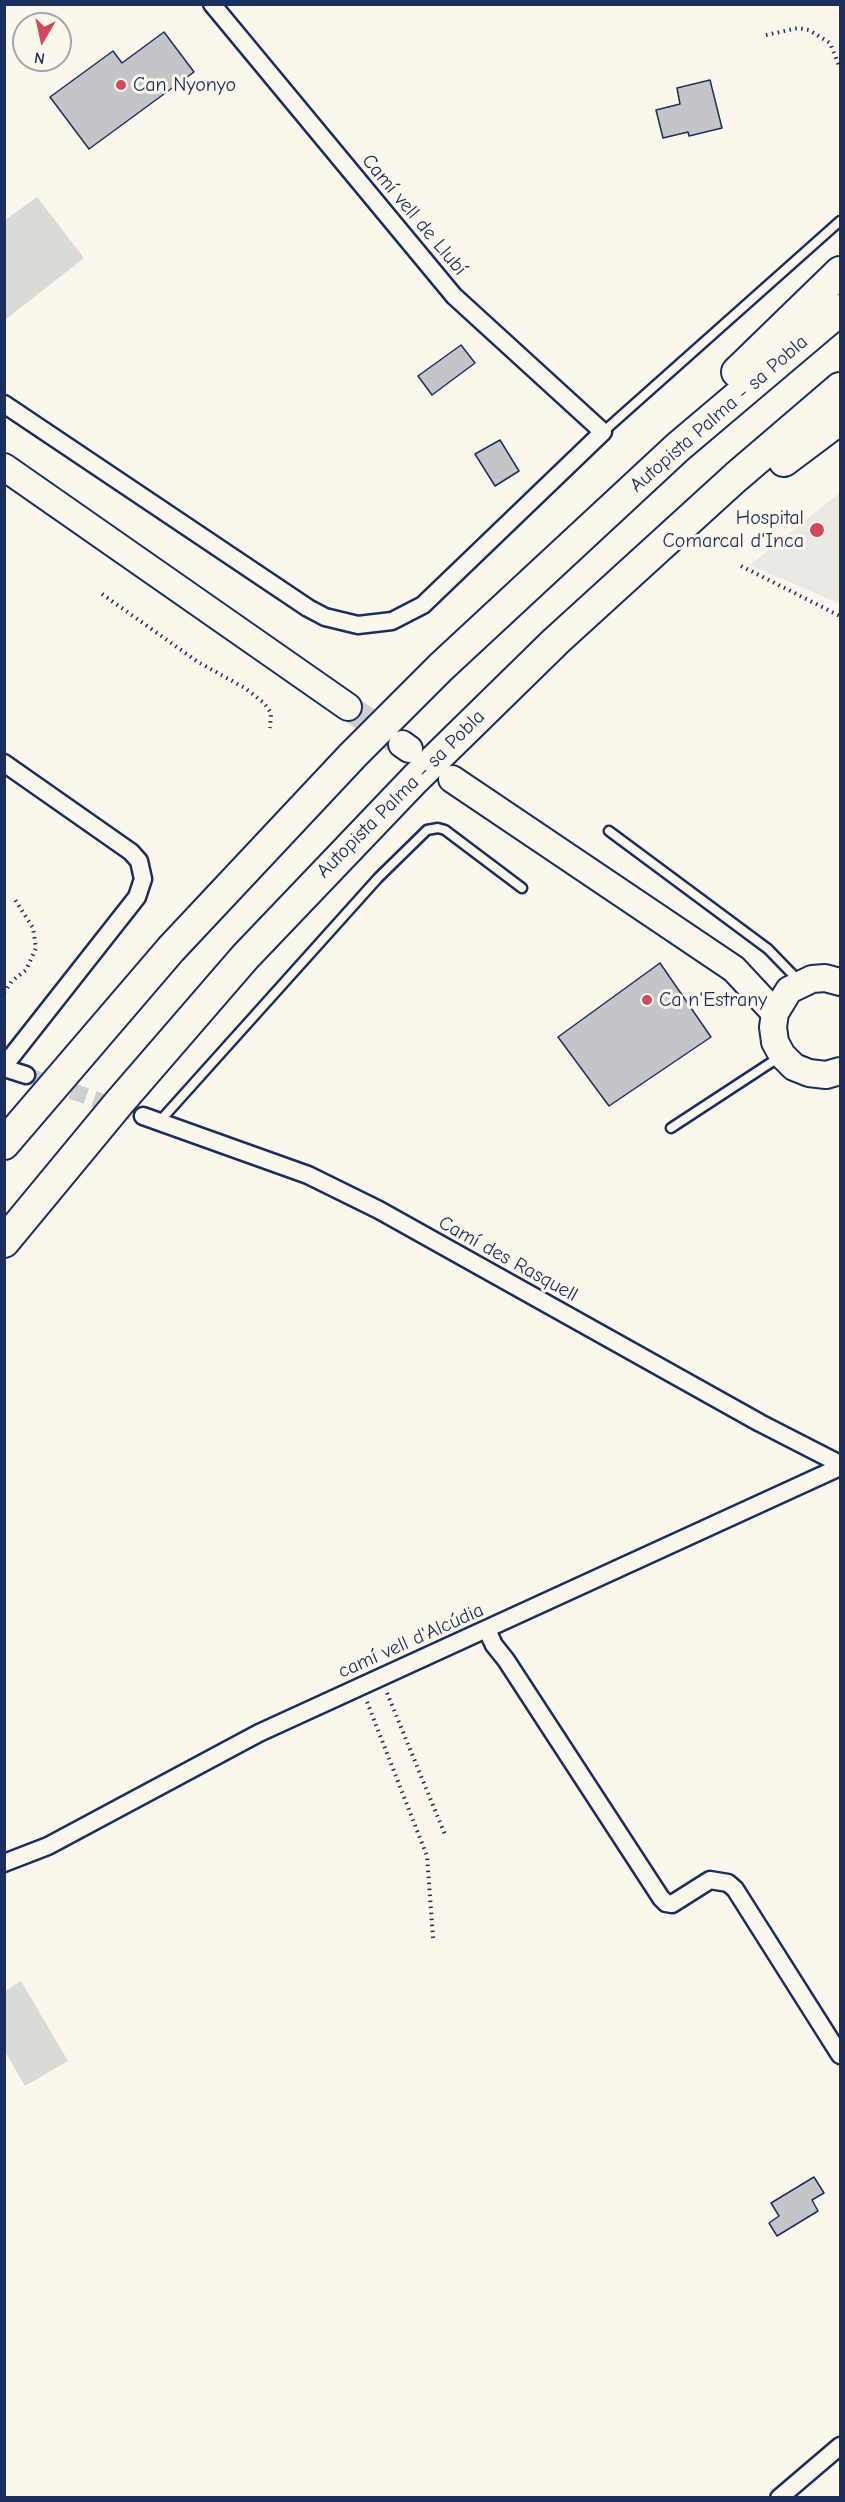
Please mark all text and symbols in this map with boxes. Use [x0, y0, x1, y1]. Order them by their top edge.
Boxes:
north arrow [12, 12, 72, 72]
text: N [33, 48, 46, 68]
place label: Can Nyonyo [133, 73, 236, 97]
marker: Can Nyonyo [114, 78, 128, 92]
street label: Camí vell de Llubí [356, 149, 472, 281]
street label: Autopista Palma - sa Pobla [625, 330, 813, 498]
place label: Hospital Comarcal d'Inca [663, 506, 804, 553]
marker: Hospital Comarcal d'Inca [808, 521, 826, 539]
street label: Autopista Palma - sa Pobla [312, 705, 490, 883]
place label: Ca n'Estrany [659, 988, 767, 1012]
marker: Ca n'Estrany [640, 993, 654, 1007]
street label: Camí des Rasquell [434, 1211, 582, 1307]
street label: camí vell d'Alcúdia [334, 1598, 488, 1684]

